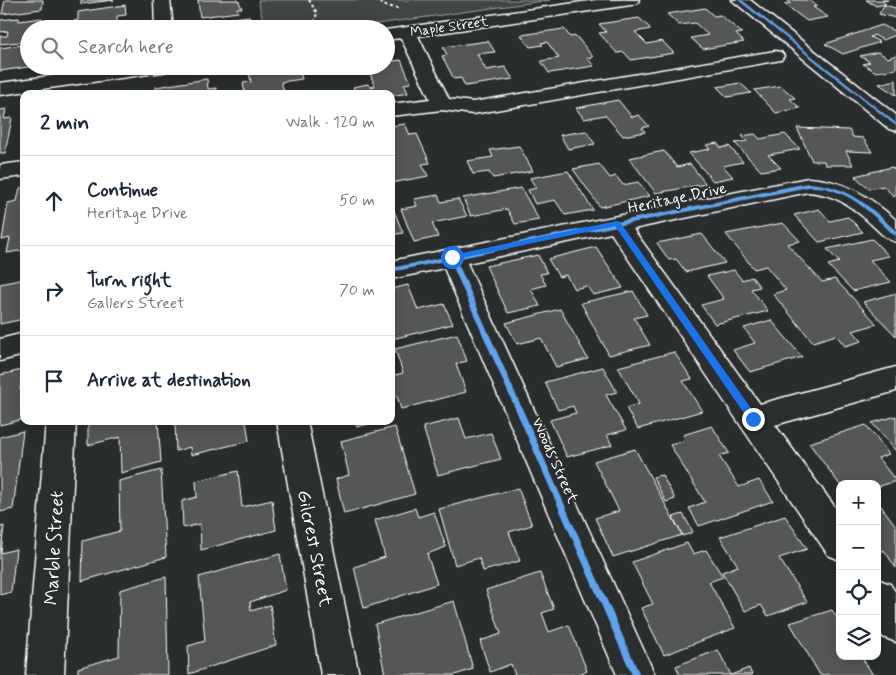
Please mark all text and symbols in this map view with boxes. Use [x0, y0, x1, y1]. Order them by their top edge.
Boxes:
street label: Maple Street [409, 12, 490, 41]
search box [20, 20, 395, 75]
icon: search [38, 34, 66, 62]
text: Search here [78, 35, 174, 60]
text: 2 min [40, 109, 89, 137]
text: Walk · 120 m [286, 112, 375, 133]
text: Continue [87, 178, 158, 203]
street label: Heritage Drive [626, 178, 729, 219]
icon: ahead [40, 187, 68, 215]
text: 50 m [339, 190, 375, 211]
text: Heritage Drive [87, 203, 188, 224]
route start [441, 246, 464, 269]
text: Turn right [87, 268, 171, 293]
icon: right [40, 277, 68, 305]
text: 70 m [339, 280, 375, 301]
text: Gallers Street [87, 293, 185, 314]
icon: arrive [40, 367, 68, 395]
text: Arrive at destination [87, 368, 251, 393]
route end [742, 408, 765, 431]
street label: Woods Street [526, 414, 583, 507]
map controls [836, 480, 881, 660]
button: + [836, 480, 881, 525]
street label: Gilcrest Street [291, 488, 338, 609]
street label: Marble Street [39, 490, 70, 606]
button: − [836, 525, 881, 570]
button: locate [836, 570, 881, 615]
button: layers [836, 615, 881, 660]

